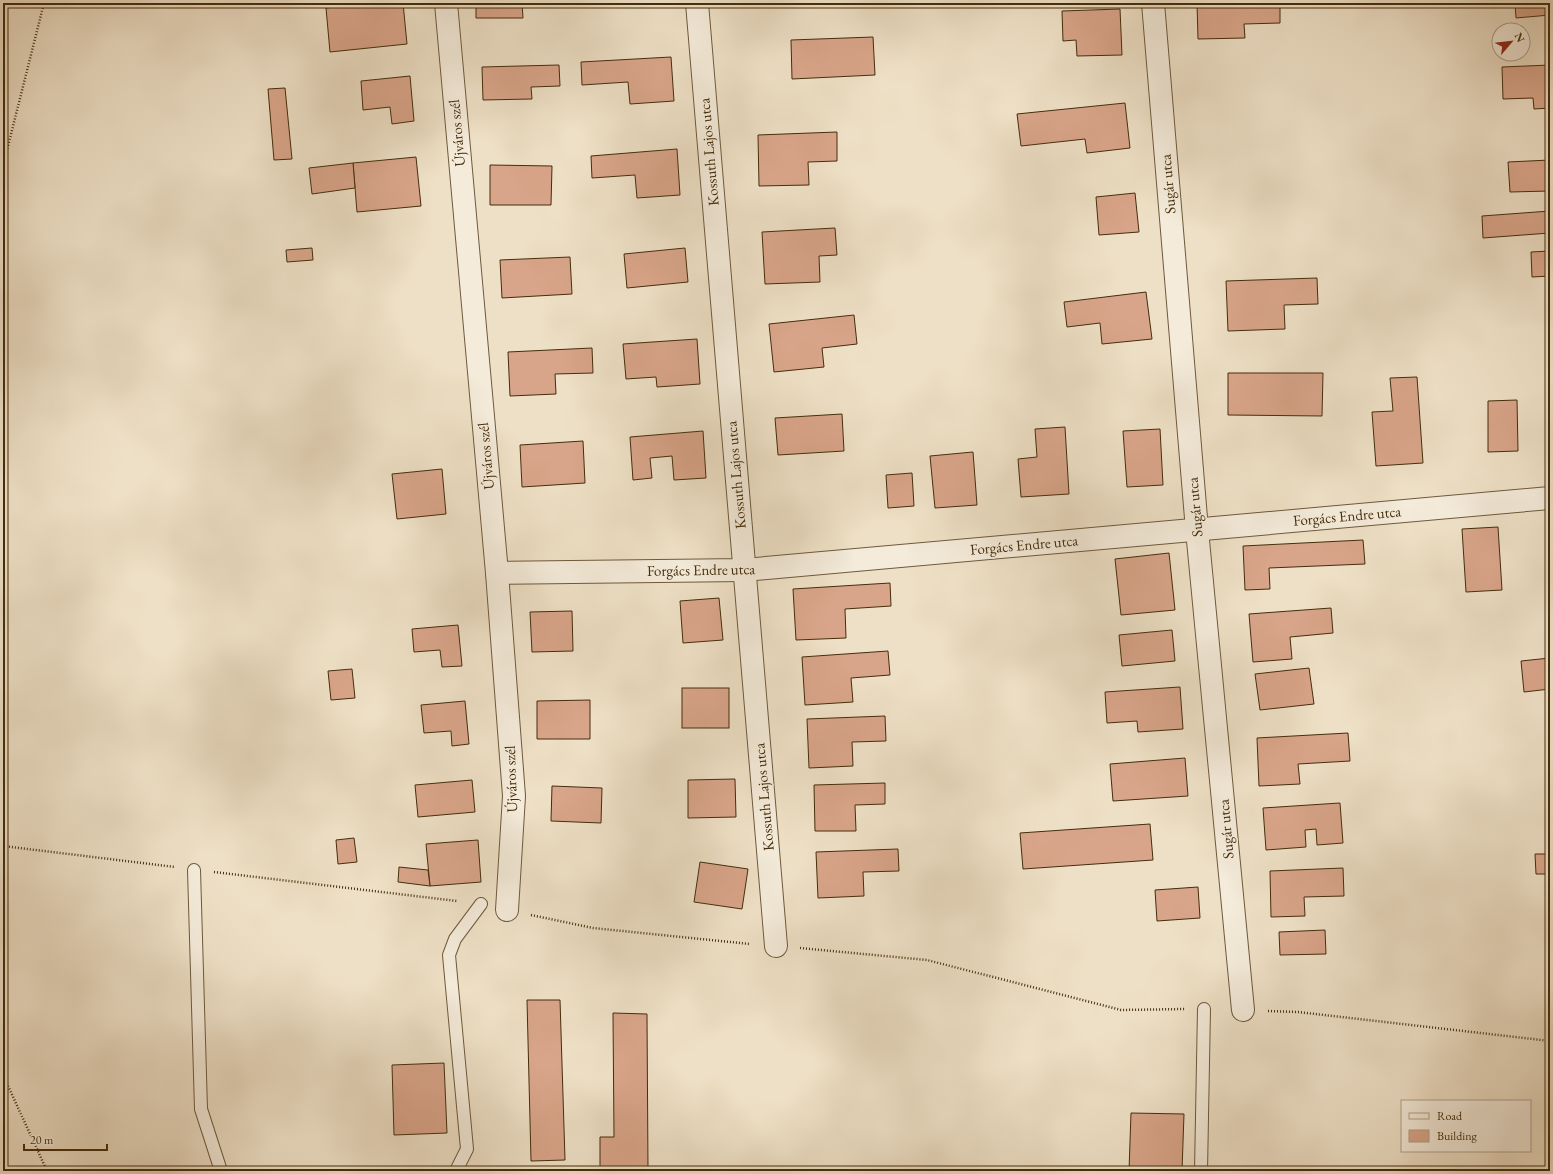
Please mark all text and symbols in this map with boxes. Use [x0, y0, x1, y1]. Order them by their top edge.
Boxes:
north arrow [1491, 22, 1531, 62]
text: N [1512, 30, 1528, 45]
street label: Kossuth Lajos utca [694, 97, 723, 207]
street label: Újváros szél [444, 98, 469, 167]
street label: Sugár utca [1155, 153, 1180, 215]
street label: Kossuth Lajos utca [721, 420, 750, 530]
street label: Újváros szél [473, 421, 498, 490]
street label: Sugár utca [1182, 476, 1207, 538]
street label: Forgács Endre utca [1292, 501, 1402, 530]
street label: Forgács Endre utca [969, 530, 1079, 559]
street label: Forgács Endre utca [647, 559, 755, 580]
street label: Kossuth Lajos utca [749, 742, 778, 852]
street label: Újváros szél [500, 745, 521, 813]
street label: Sugár utca [1213, 798, 1238, 860]
legend [1401, 1100, 1531, 1152]
text: Road [1437, 1108, 1463, 1124]
scale bar [24, 1126, 107, 1152]
text: Building [1437, 1128, 1478, 1144]
text: 20 m [30, 1132, 54, 1148]

